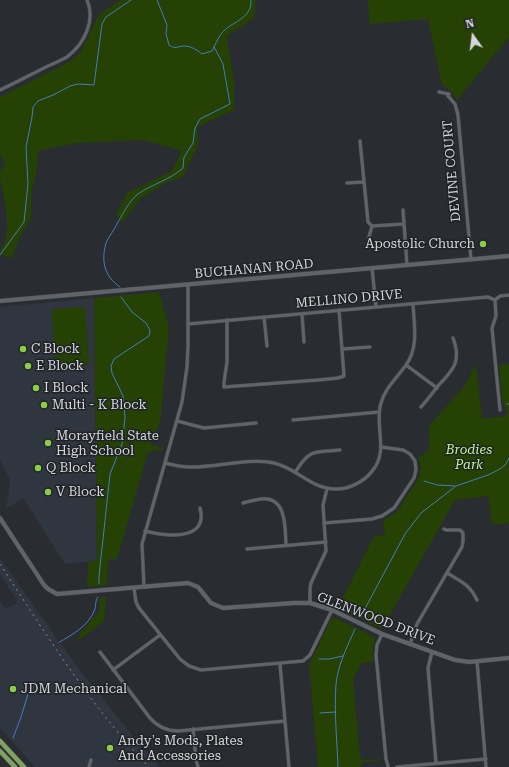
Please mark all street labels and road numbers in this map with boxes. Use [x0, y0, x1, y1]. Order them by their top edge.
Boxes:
street label: DEVINE COURT [440, 120, 464, 222]
street label: BUCHANAN ROAD [194, 256, 314, 282]
street label: MELLINO DRIVE [295, 287, 403, 311]
street label: GLENWOOD DRIVE [315, 589, 437, 649]

